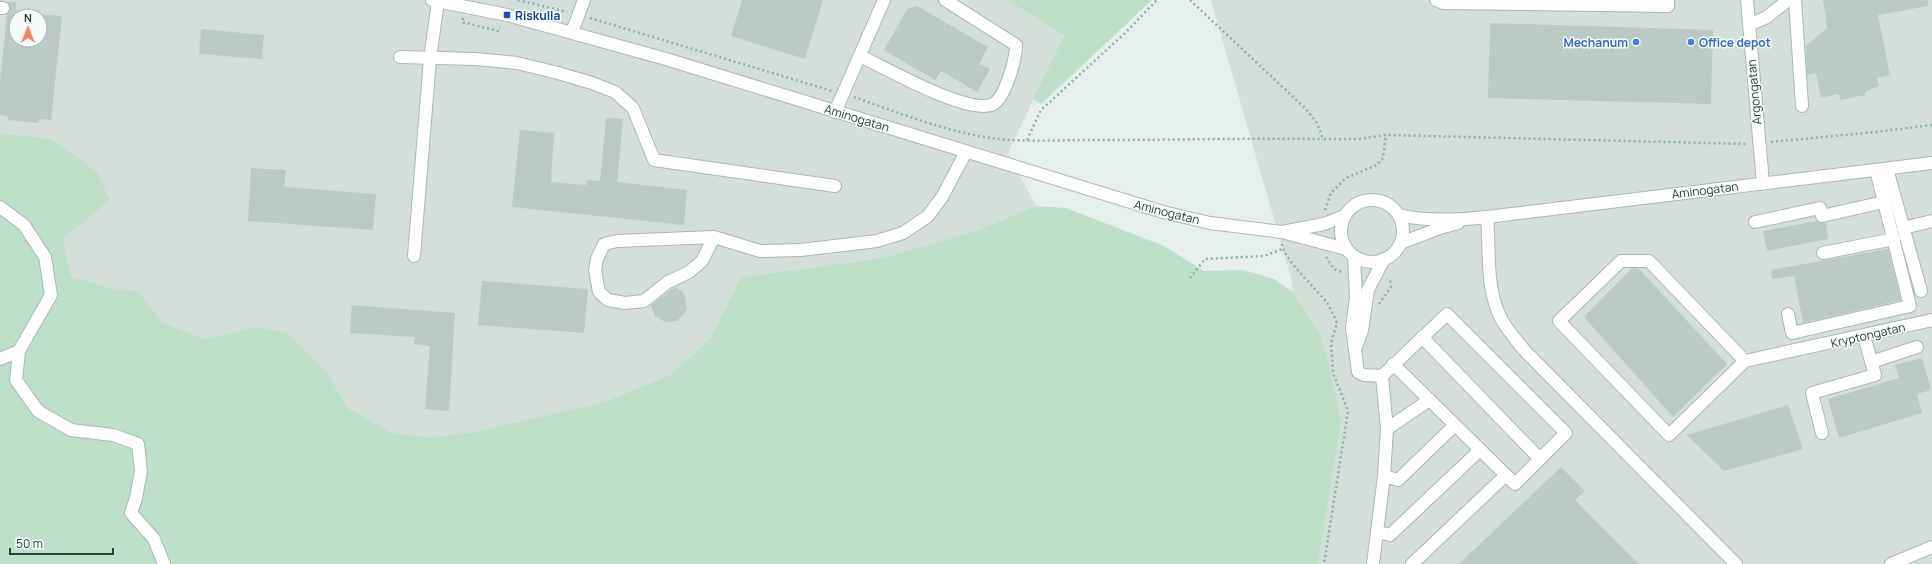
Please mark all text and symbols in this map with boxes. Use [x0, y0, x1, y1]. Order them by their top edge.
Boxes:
place label: Riskulla [515, 7, 560, 24]
north arrow [8, 8, 48, 48]
text: N [24, 10, 32, 25]
marker: Riskulla [502, 10, 512, 20]
place label: Mechanum [1563, 34, 1628, 51]
place label: Office depot [1699, 34, 1771, 51]
marker: Mechanum [1631, 37, 1641, 47]
marker: Office depot [1686, 37, 1696, 47]
street label: Argongatan [1743, 59, 1765, 125]
street label: Aminogatan [822, 100, 892, 136]
street label: Aminogatan [1671, 177, 1739, 203]
street label: Aminogatan [1132, 196, 1202, 228]
street label: Kryptongatan [1829, 318, 1907, 352]
scale bar [10, 530, 113, 556]
text: 50 m [16, 535, 43, 552]

